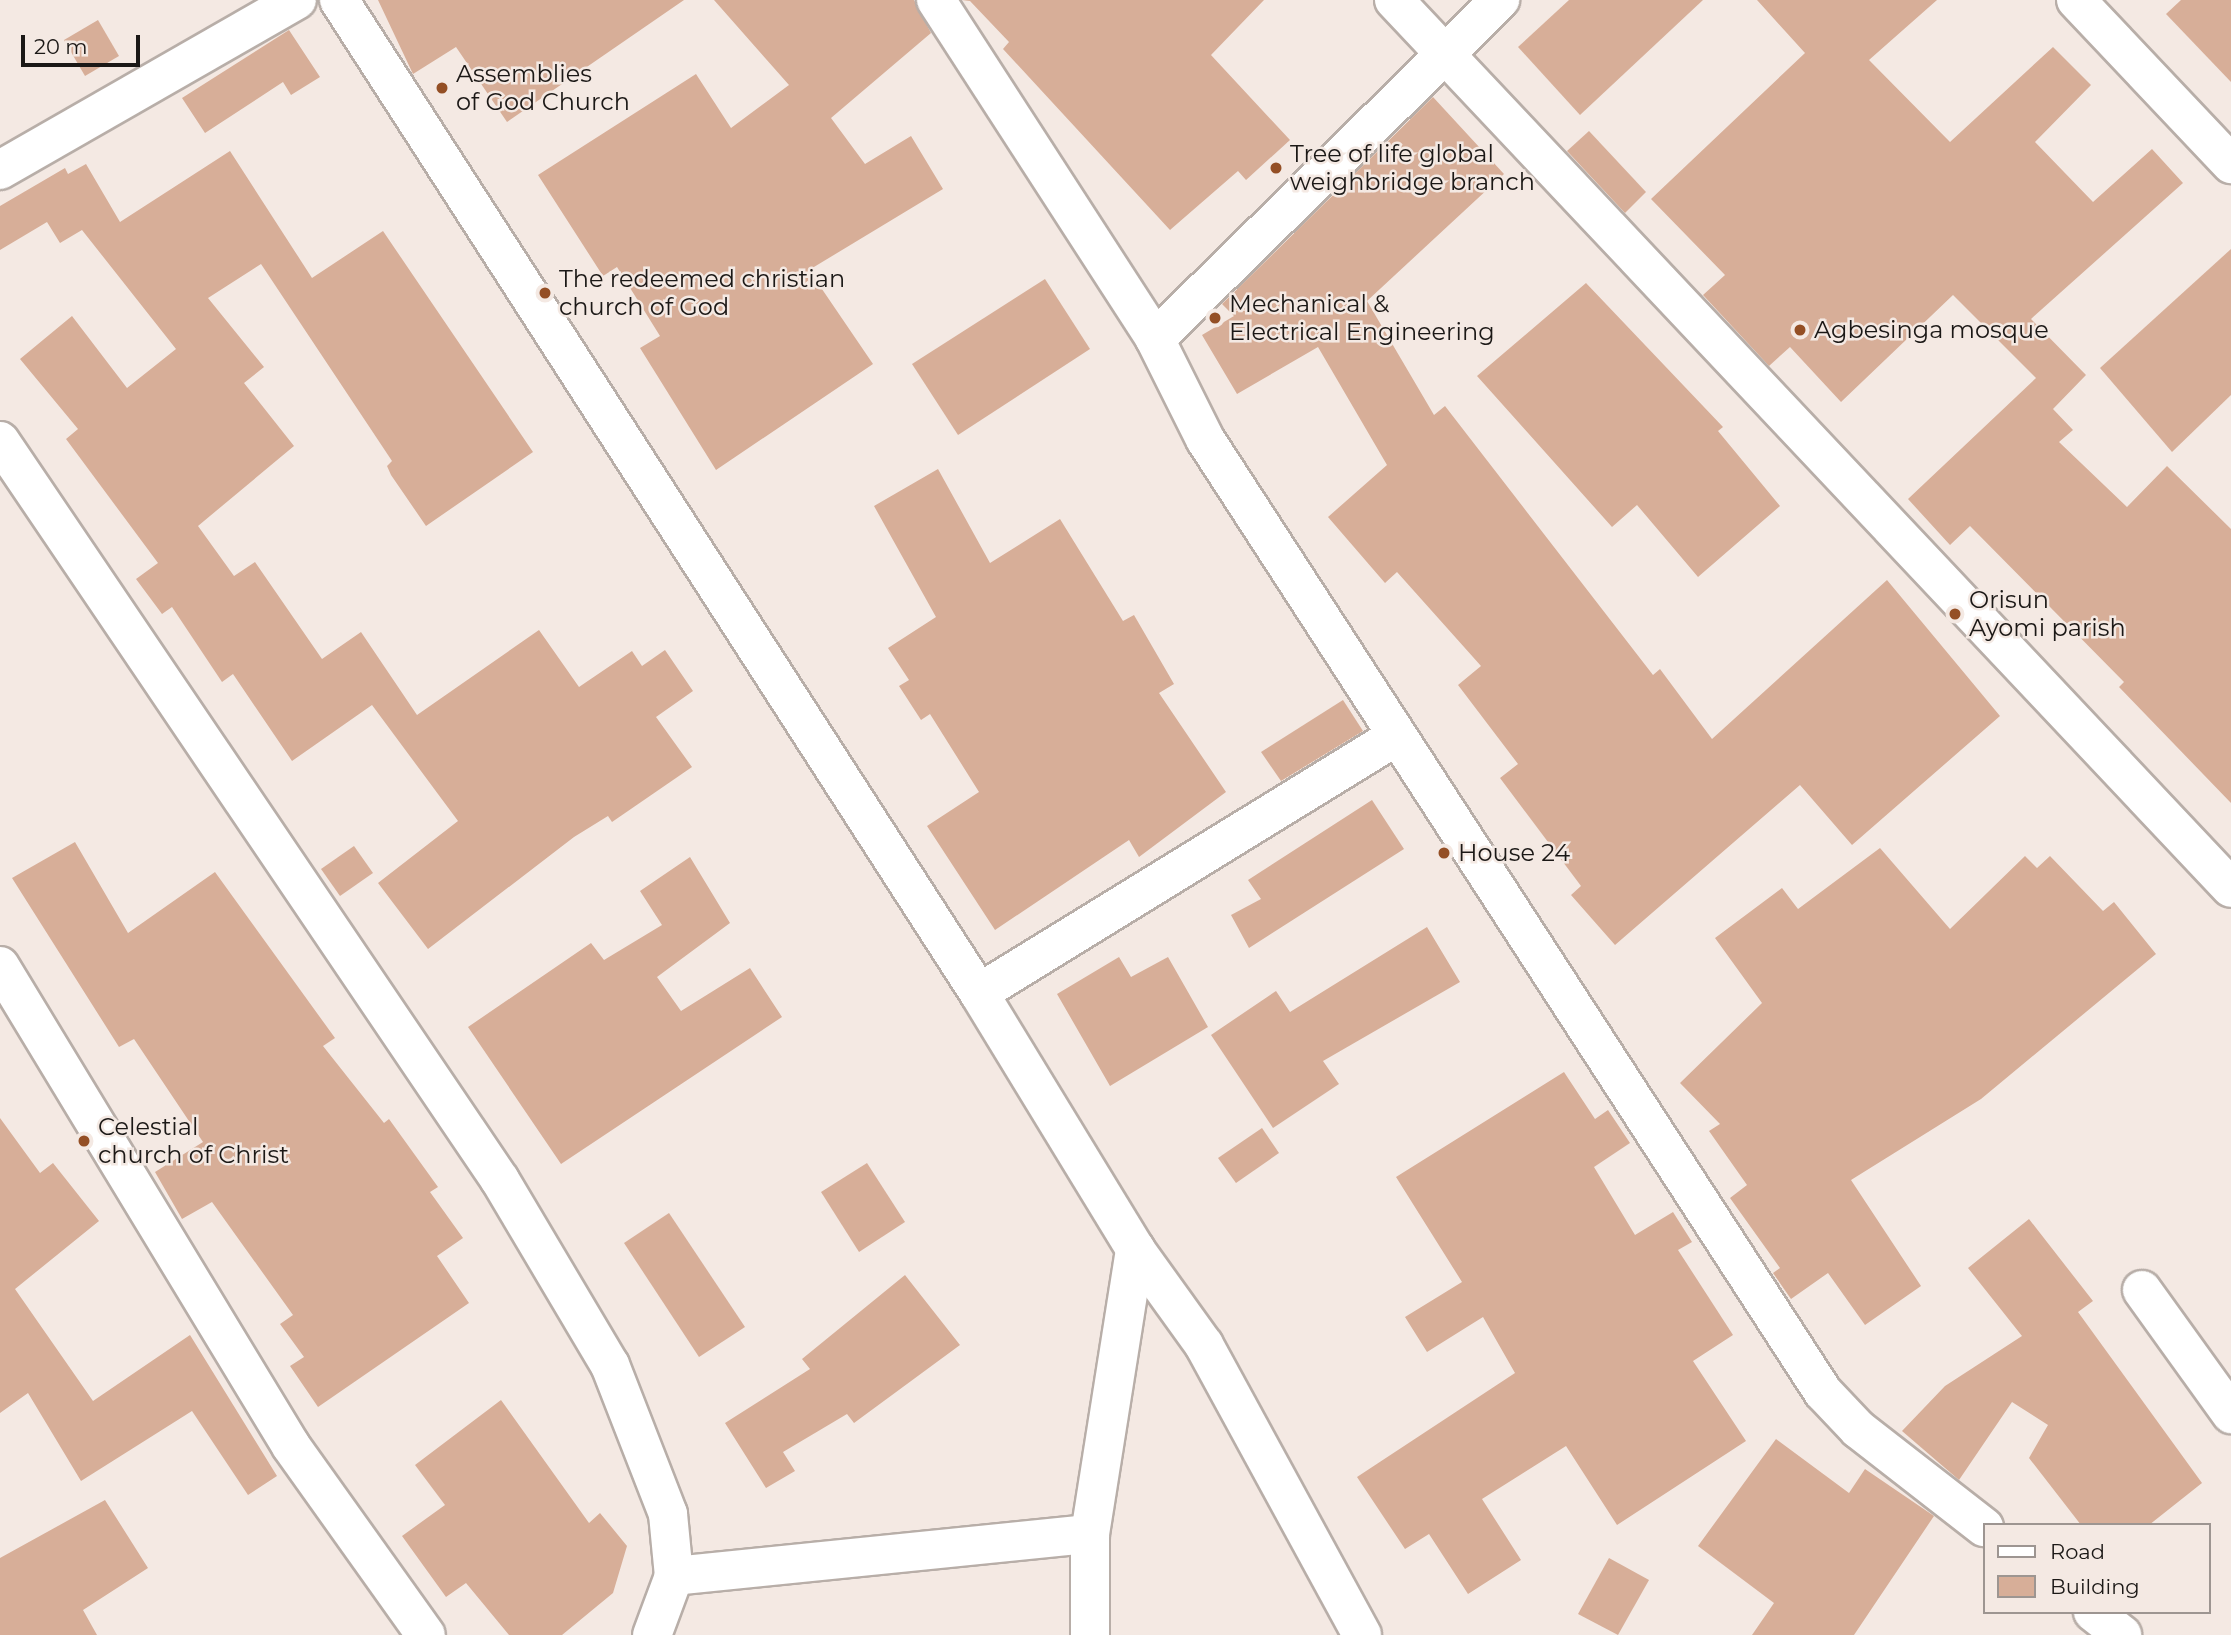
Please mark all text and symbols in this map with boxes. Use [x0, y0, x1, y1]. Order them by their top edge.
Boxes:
scale bar [24, 21, 144, 65]
text: 20 m [34, 34, 88, 59]
place label: Assemblies of God Church [456, 60, 630, 116]
marker: Assemblies of God Church [434, 80, 450, 96]
place label: Tree of life global weighbridge branch [1290, 140, 1535, 196]
marker: Tree of life global weighbridge branch [1268, 160, 1284, 176]
place label: The redeemed christian church of God [559, 265, 845, 321]
marker: The redeemed christian church of God [537, 285, 553, 301]
place label: Mechanical & Electrical Engineering [1229, 290, 1495, 346]
marker: Mechanical & Electrical Engineering [1207, 310, 1223, 326]
place label: Agbesinga mosque [1814, 316, 2049, 344]
marker: Agbesinga mosque [1792, 322, 1808, 338]
place label: Orisun Ayomi parish [1969, 586, 2126, 642]
marker: Orisun Ayomi parish [1947, 606, 1963, 622]
place label: House 24 [1458, 839, 1570, 867]
marker: House 24 [1436, 845, 1452, 861]
place label: Celestial church of Christ [98, 1113, 289, 1169]
marker: Celestial church of Christ [76, 1133, 92, 1149]
legend [1982, 1523, 2210, 1614]
text: Road [2050, 1539, 2105, 1564]
text: Building [2050, 1574, 2140, 1599]

